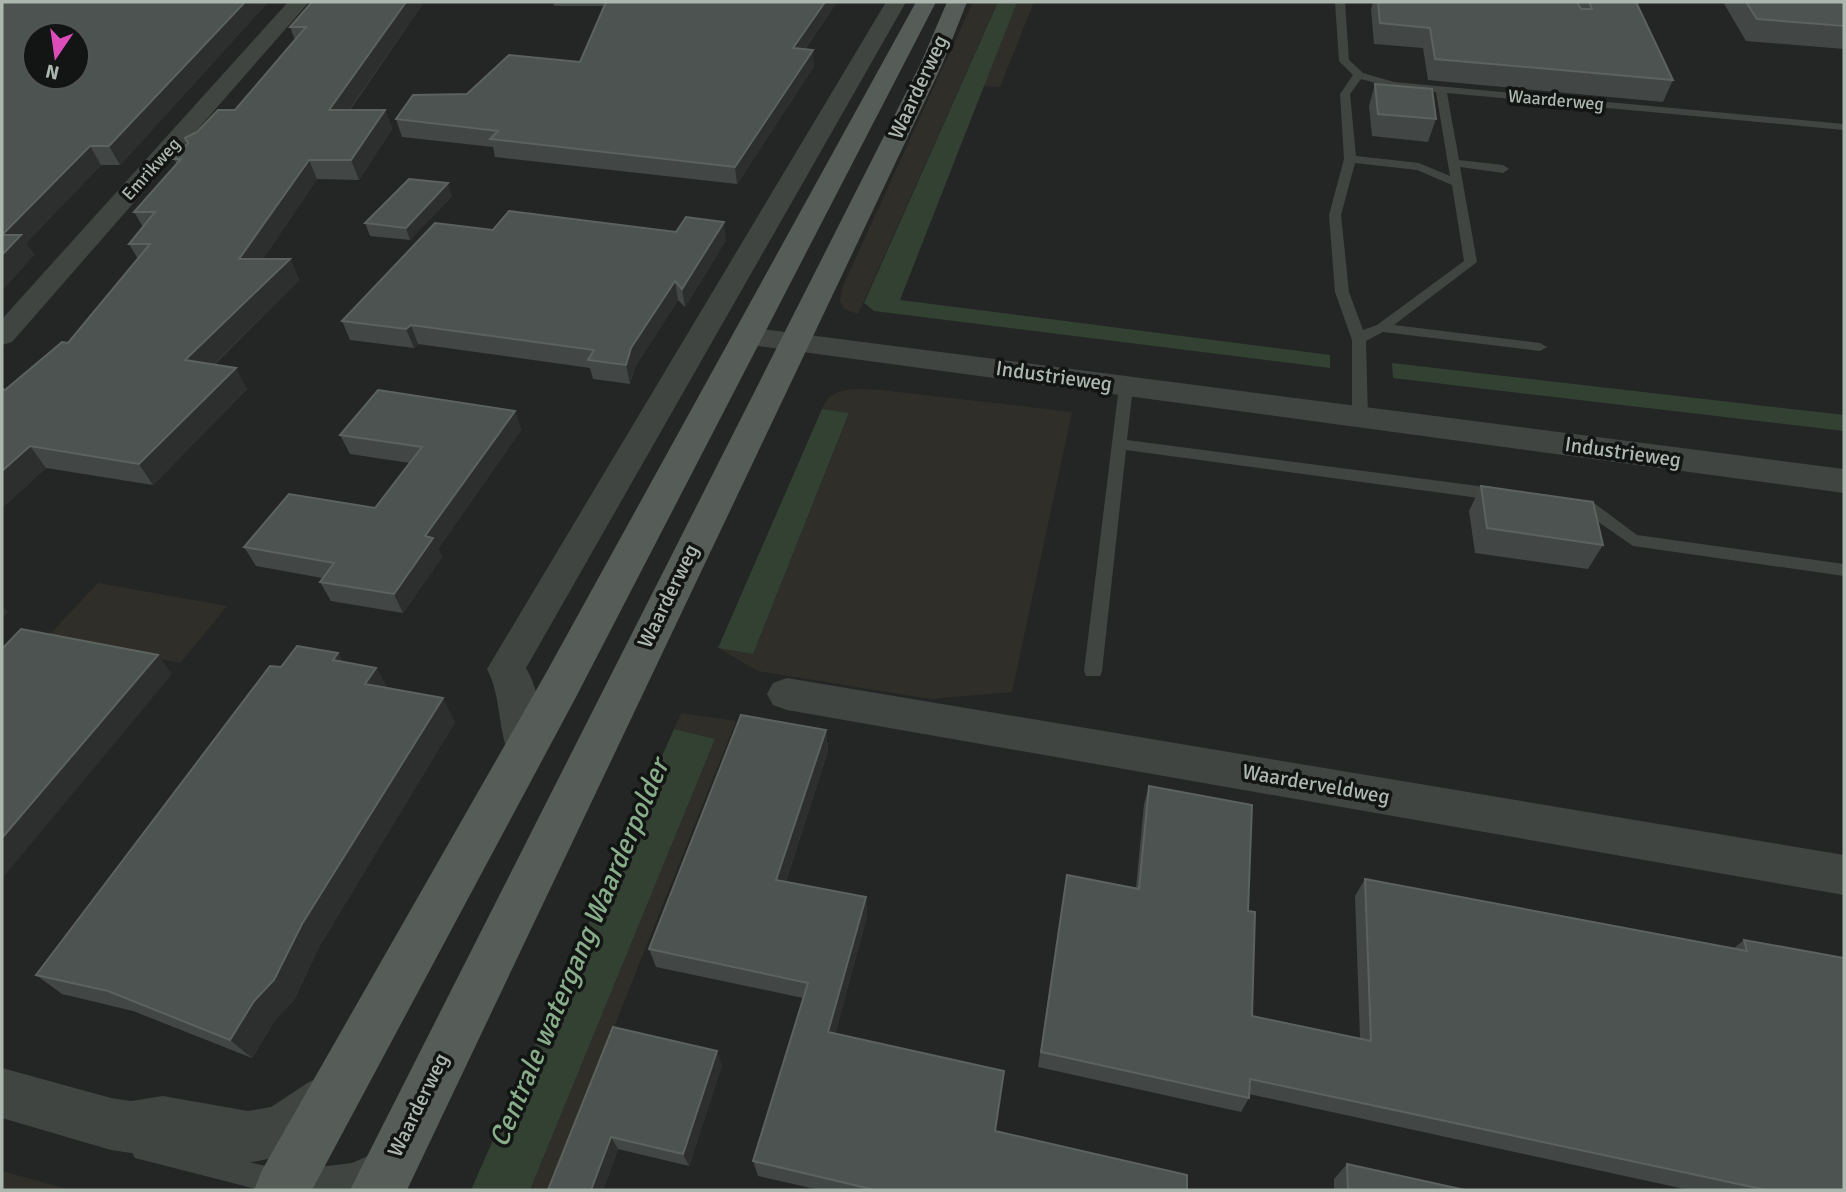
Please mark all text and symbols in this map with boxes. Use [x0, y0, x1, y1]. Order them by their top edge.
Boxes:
north arrow [21, 21, 91, 91]
street label: Waarderweg [883, 31, 953, 143]
text: N [43, 58, 62, 85]
street label: Waarderweg [1507, 85, 1605, 115]
street label: Emrikweg [117, 133, 185, 205]
street label: Industrieweg [994, 355, 1114, 397]
street label: Industrieweg [1563, 431, 1683, 473]
street label: Waarderweg [632, 540, 704, 652]
water label: Centrale watergang Waarderpolder [482, 751, 678, 1152]
street label: Waarderveldweg [1240, 758, 1392, 810]
street label: Waarderweg [382, 1049, 454, 1161]

